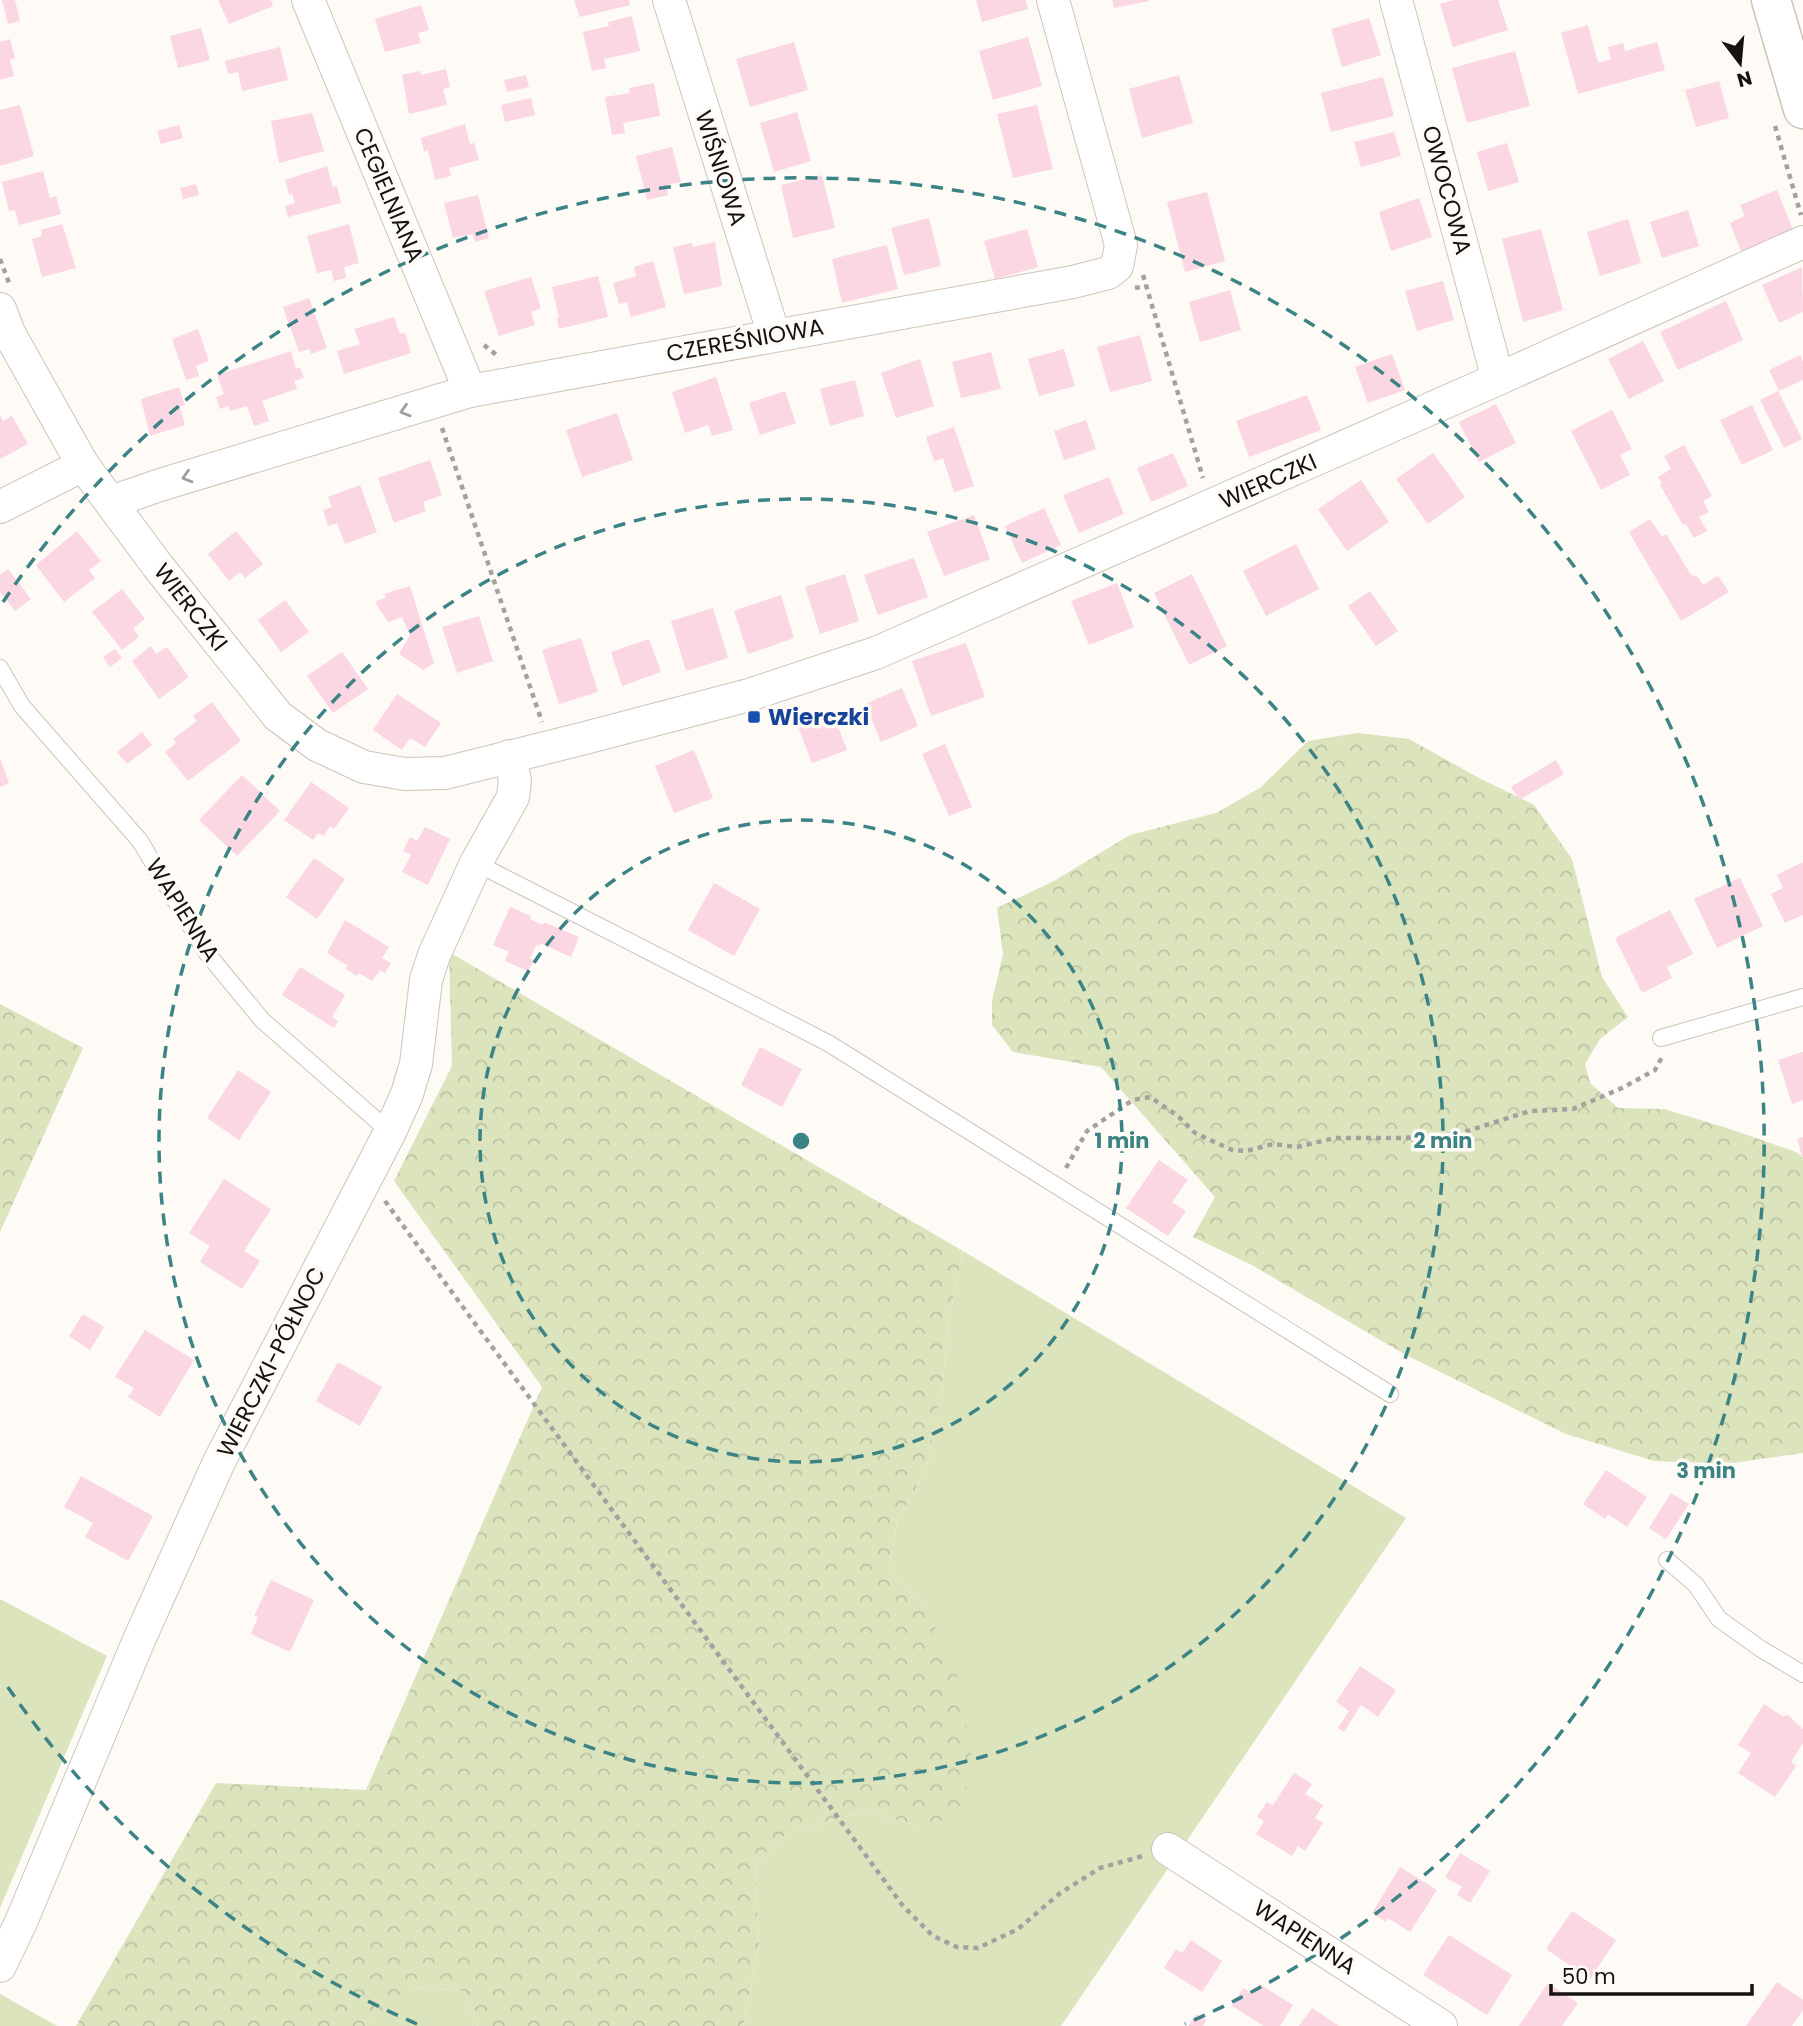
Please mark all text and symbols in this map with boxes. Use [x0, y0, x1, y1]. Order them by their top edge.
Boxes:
north arrow [1705, 28, 1775, 98]
text: N [1734, 64, 1755, 94]
street label: WIŚNIOWA [687, 106, 755, 230]
street label: OWOCOWA [1414, 122, 1480, 258]
street label: CEGIELNIANA [346, 123, 432, 267]
street label: CZEREŚNIOWA [664, 310, 826, 370]
one-way arrow [399, 403, 411, 418]
street label: WIERCZKI [1214, 445, 1322, 517]
one-way arrow [182, 468, 194, 483]
street label: WIERCZKI [147, 556, 235, 658]
place label: Wierczki [768, 701, 869, 733]
marker: Wierczki [746, 709, 762, 725]
street label: WAPIENNA [139, 852, 227, 968]
text: 1 min [1095, 1126, 1149, 1155]
text: 2 min [1413, 1126, 1473, 1155]
centre of rings [789, 1129, 813, 1153]
street label: WIERCZKI-PÓŁNOC [209, 1261, 333, 1463]
text: 3 min [1676, 1456, 1736, 1485]
street label: WAPIENNA [1247, 1892, 1363, 1982]
scale bar [1551, 1952, 1752, 1996]
text: 50 m [1562, 1962, 1616, 1991]

